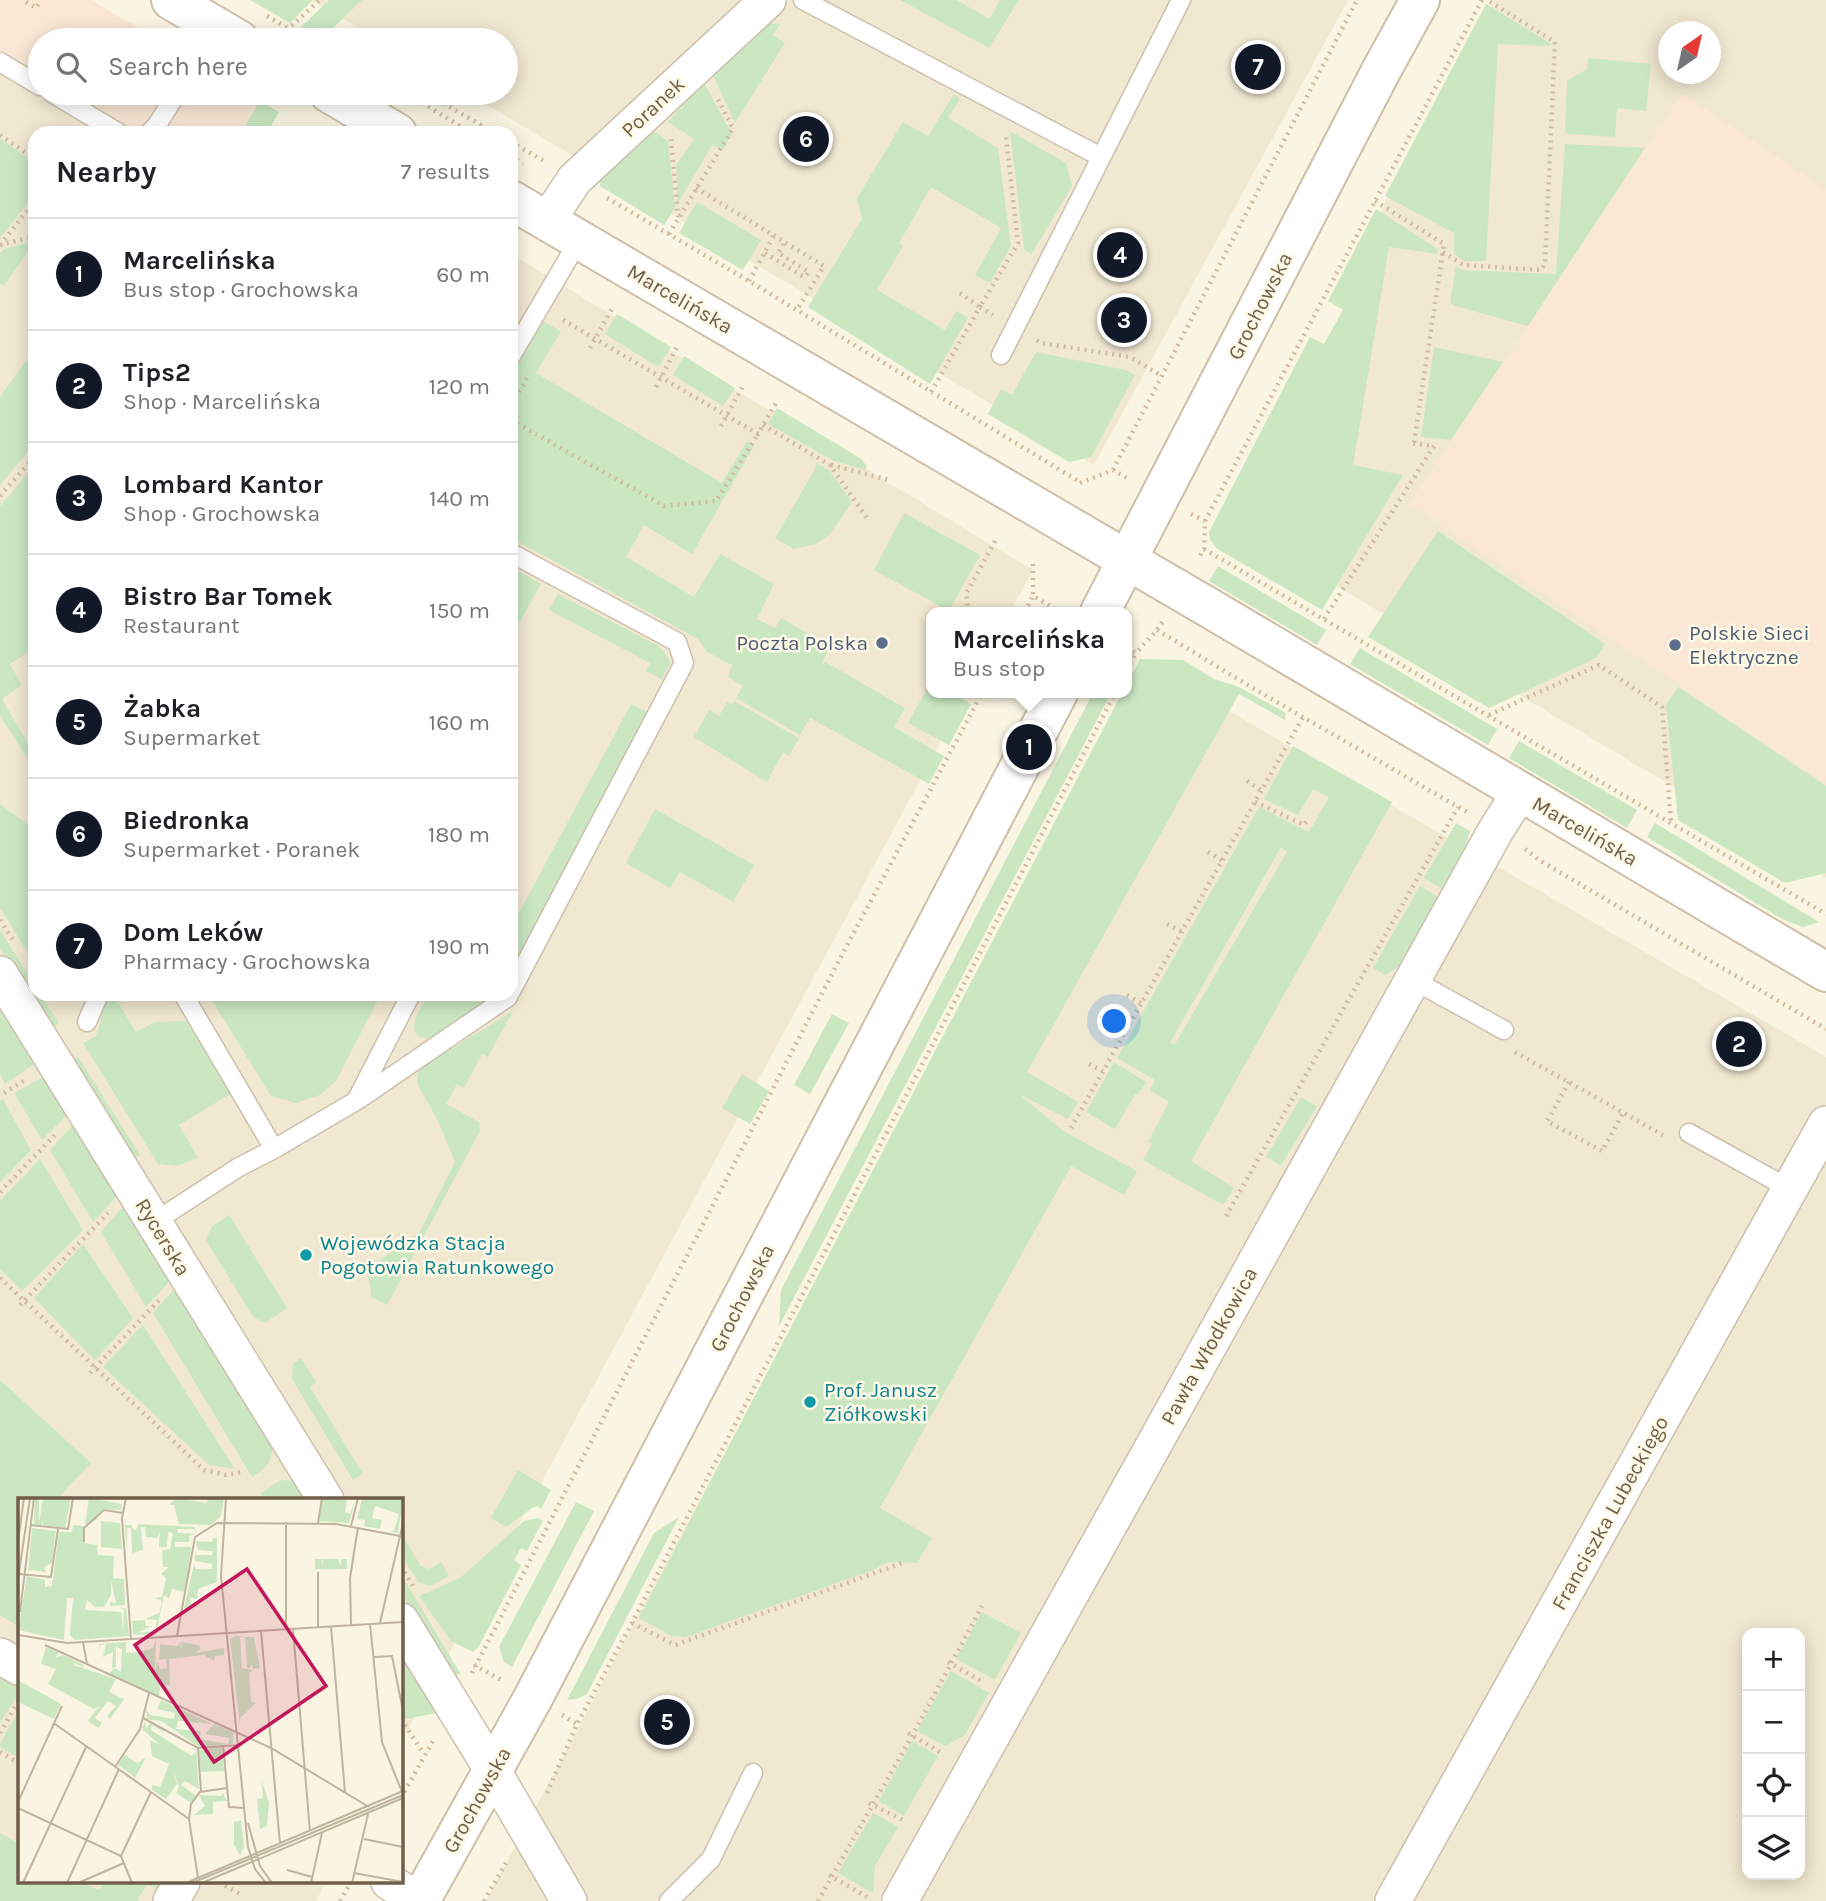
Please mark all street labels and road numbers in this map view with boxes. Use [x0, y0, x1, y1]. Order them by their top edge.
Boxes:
street label: Poranek [616, 72, 690, 142]
street label: Grochowska [1223, 248, 1297, 364]
street label: Marcelińska [623, 259, 737, 339]
street label: Marcelińska [1528, 791, 1642, 871]
street label: Rycerska [130, 1194, 196, 1280]
street label: Grochowska [705, 1240, 779, 1356]
street label: Pawła Włodkowica [1156, 1263, 1262, 1429]
street label: Franciszka Lubeckiego [1547, 1412, 1673, 1614]
street label: Grochowska [438, 1743, 516, 1857]

